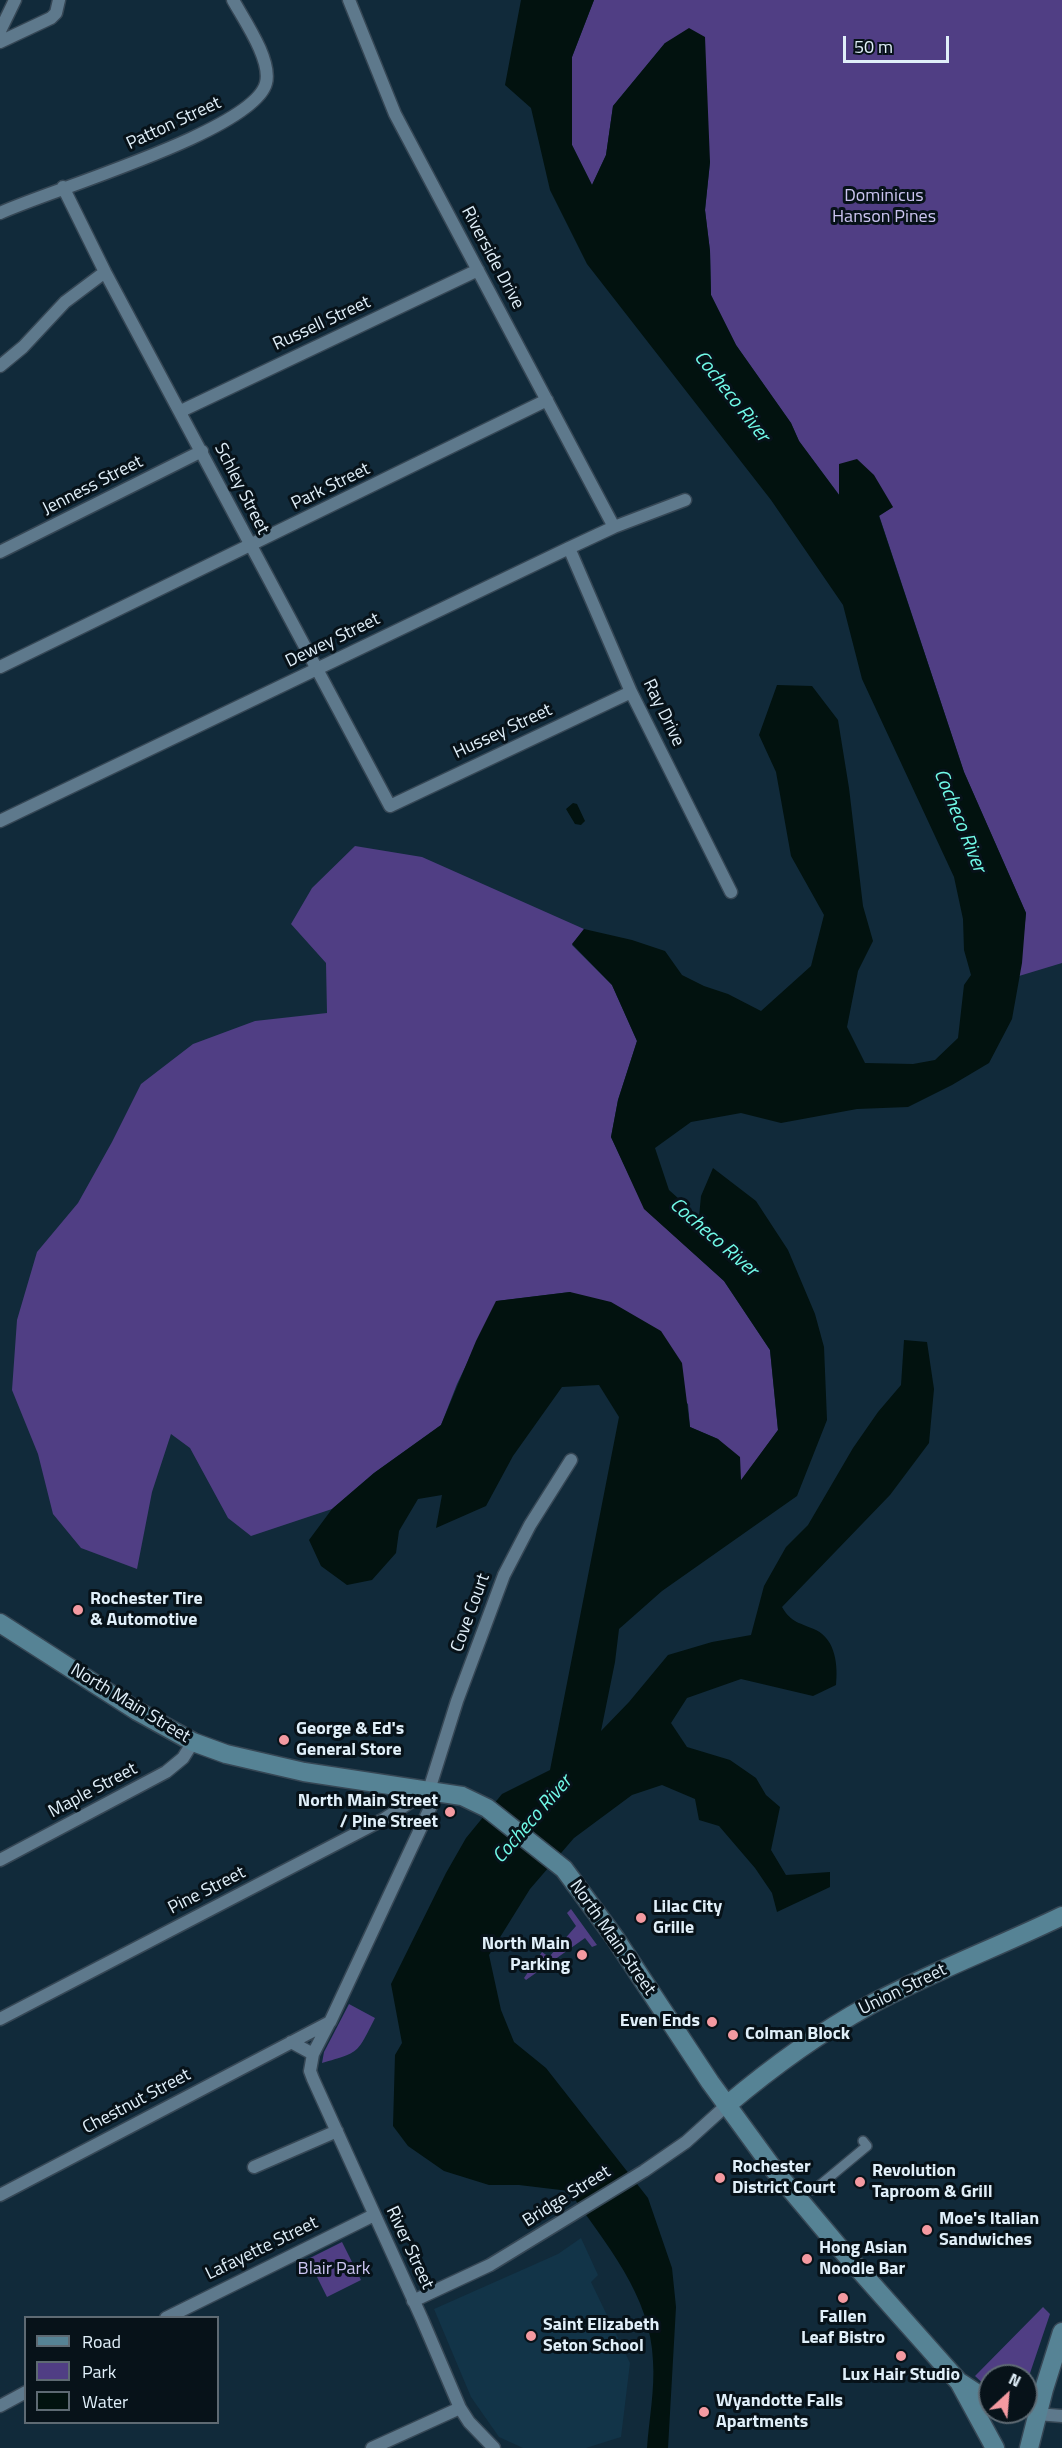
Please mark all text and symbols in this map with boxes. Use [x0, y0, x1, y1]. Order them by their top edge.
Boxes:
scale bar [846, 24, 952, 62]
text: 50 m [854, 33, 893, 60]
street label: Patton Street [123, 93, 225, 155]
park label: Dominicus Hanson Pines [832, 186, 936, 228]
street label: Riverside Drive [456, 203, 528, 313]
street label: Russell Street [270, 292, 374, 356]
water label: Cocheco River [688, 347, 774, 447]
street label: Schley Street [209, 440, 273, 538]
street label: Jenness Street [39, 451, 147, 521]
street label: Park Street [288, 459, 374, 515]
street label: Dewey Street [282, 609, 384, 673]
street label: Ray Drive [638, 676, 688, 750]
street label: Hussey Street [450, 700, 556, 764]
water label: Cocheco River [927, 766, 991, 876]
water label: Cocheco River [664, 1193, 762, 1283]
street label: Cove Court [447, 1571, 495, 1655]
place label: Rochester Tire & Automotive [90, 1589, 203, 1632]
marker: Rochester Tire & Automotive [71, 1603, 85, 1617]
street label: North Main Street [66, 1660, 194, 1748]
place label: George & Ed's General Store [296, 1719, 404, 1762]
marker: George & Ed's General Store [277, 1733, 291, 1747]
street label: Maple Street [45, 1759, 141, 1823]
water label: Cocheco River [488, 1771, 578, 1869]
place label: North Main Street / Pine Street [298, 1791, 438, 1834]
marker: North Main Street / Pine Street [443, 1805, 457, 1819]
street label: Pine Street [165, 1862, 249, 1920]
street label: North Main Street [564, 1876, 660, 2000]
place label: Lilac City Grille [653, 1897, 722, 1940]
marker: Lilac City Grille [634, 1911, 648, 1925]
place label: North Main Parking [482, 1934, 570, 1976]
marker: North Main Parking [575, 1948, 589, 1962]
street label: Union Street [856, 1960, 950, 2020]
place label: Even Ends [620, 2011, 700, 2033]
marker: Even Ends [705, 2015, 719, 2029]
place label: Colman Block [745, 2024, 850, 2046]
marker: Colman Block [726, 2028, 740, 2042]
street label: Chestnut Street [79, 2064, 195, 2140]
place label: Rochester District Court [732, 2157, 835, 2200]
street label: Bridge Street [519, 2161, 615, 2233]
place label: Revolution Taproom & Grill [872, 2161, 993, 2204]
marker: Rochester District Court [713, 2171, 727, 2185]
marker: Revolution Taproom & Grill [853, 2175, 867, 2189]
street label: River Street [380, 2203, 438, 2293]
place label: Moe's Italian Sandwiches [939, 2209, 1039, 2252]
street label: Lafayette Street [202, 2213, 322, 2285]
marker: Moe's Italian Sandwiches [920, 2223, 934, 2237]
place label: Hong Asian Noodle Bar [819, 2238, 907, 2280]
marker: Hong Asian Noodle Bar [800, 2252, 814, 2266]
park label: Blair Park [298, 2259, 370, 2281]
marker: Fallen Leaf Bistro [836, 2291, 850, 2305]
place label: Fallen Leaf Bistro [801, 2307, 885, 2350]
place label: Saint Elizabeth Seton School [543, 2315, 659, 2358]
legend [24, 2316, 219, 2424]
text: Road [82, 2328, 121, 2355]
marker: Saint Elizabeth Seton School [524, 2329, 538, 2343]
marker: Lux Hair Studio [894, 2349, 908, 2363]
text: Park [82, 2358, 116, 2385]
north arrow [978, 2364, 1038, 2424]
place label: Lux Hair Studio [842, 2365, 960, 2387]
text: N [1005, 2366, 1025, 2393]
text: Water [82, 2388, 128, 2415]
place label: Wyandotte Falls Apartments [716, 2391, 843, 2434]
marker: Wyandotte Falls Apartments [697, 2405, 711, 2419]

